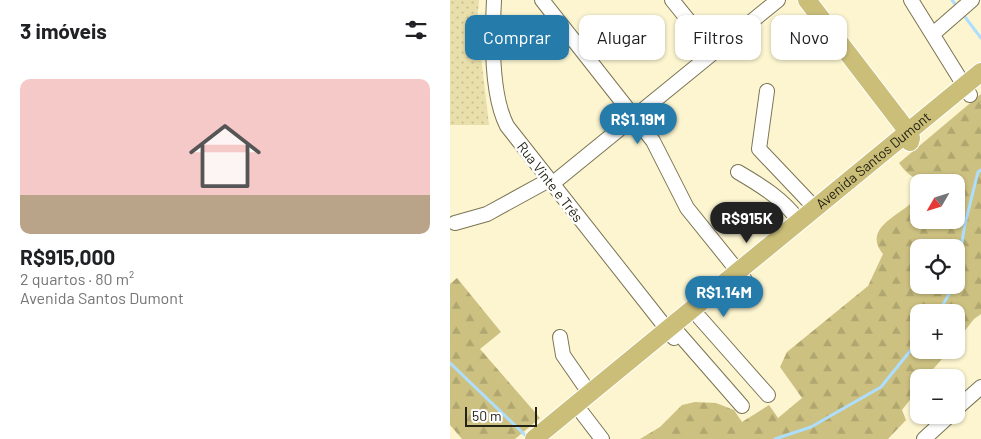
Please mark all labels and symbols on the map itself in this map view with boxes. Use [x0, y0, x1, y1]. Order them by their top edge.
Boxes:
pin: R$1.19M [592, 102, 684, 145]
street label: Avenida Santos Dumont [812, 108, 934, 212]
street label: Rua Vinte e Três [514, 138, 587, 225]
north arrow [910, 174, 965, 229]
pin: R$915K [706, 202, 788, 244]
pin: R$1.14M [678, 276, 770, 318]
scale bar [465, 404, 538, 427]

